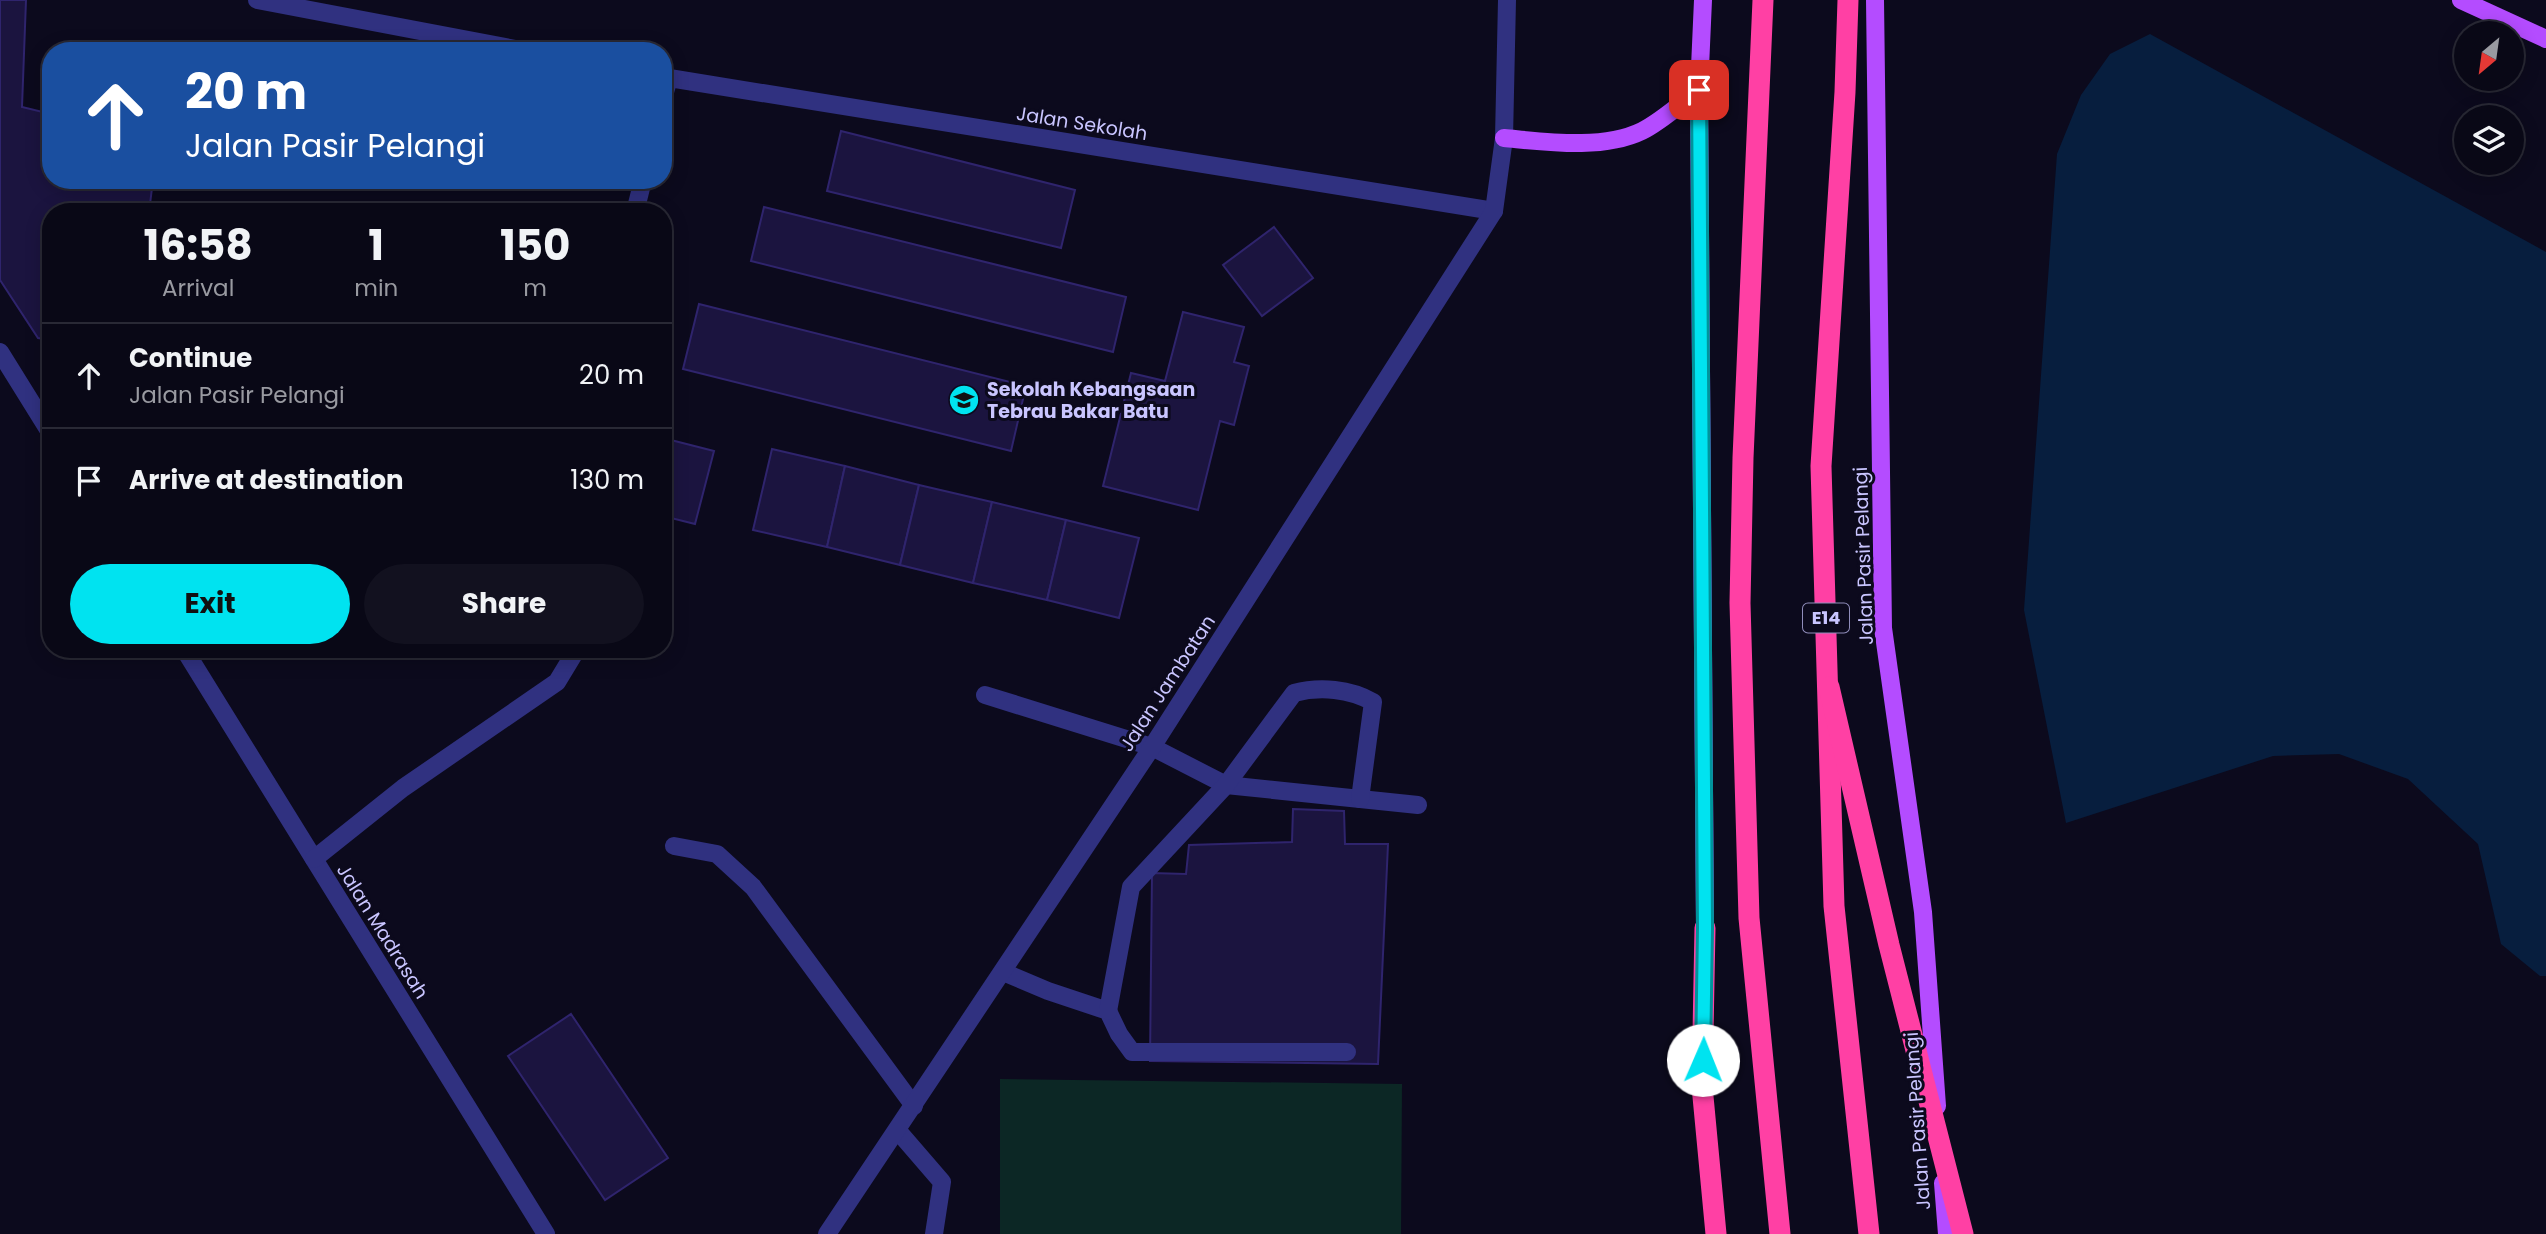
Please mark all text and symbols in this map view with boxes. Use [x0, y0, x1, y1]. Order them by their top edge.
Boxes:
north arrow [2454, 21, 2524, 91]
map controls [2454, 21, 2524, 175]
text: 20 m [185, 58, 307, 126]
pin [1669, 60, 1729, 120]
icon: ahead [70, 70, 161, 161]
icon: arrive [1680, 71, 1718, 109]
street label: Jalan Sekolah [1015, 100, 1149, 147]
button: layers [2454, 105, 2524, 175]
text: Jalan Pasir Pelangi [185, 123, 485, 168]
text: 16:58 [144, 216, 253, 275]
text: 1 [368, 216, 384, 275]
text: 150 [500, 216, 570, 275]
text: Arrival [162, 272, 234, 304]
text: min [354, 272, 398, 304]
text: m [523, 272, 547, 304]
text: Continue [129, 340, 252, 376]
icon: ahead [70, 357, 108, 395]
text: 20 m [579, 357, 644, 393]
place label: Sekolah Kebangsaan Tebrau Bakar Batu [987, 376, 1195, 425]
text: Jalan Pasir Pelangi [129, 379, 345, 411]
school or university icon: Sekolah Kebangsaan Tebrau Bakar Batu [947, 383, 981, 417]
icon: arrive [70, 462, 108, 500]
text: Arrive at destination [129, 462, 404, 498]
text: 130 m [570, 462, 644, 498]
street label: Jalan Pasir Pelangi [1847, 466, 1880, 646]
button: Exit [70, 564, 350, 644]
button: Share [364, 564, 644, 644]
road number: E14 [1803, 604, 1849, 632]
street label: Jalan Jambatan [1113, 610, 1222, 757]
street label: Jalan Madrasah [330, 859, 435, 1004]
position arrow [1666, 1023, 1740, 1097]
street label: Jalan Pasir Pelangi [1898, 1031, 1937, 1211]

